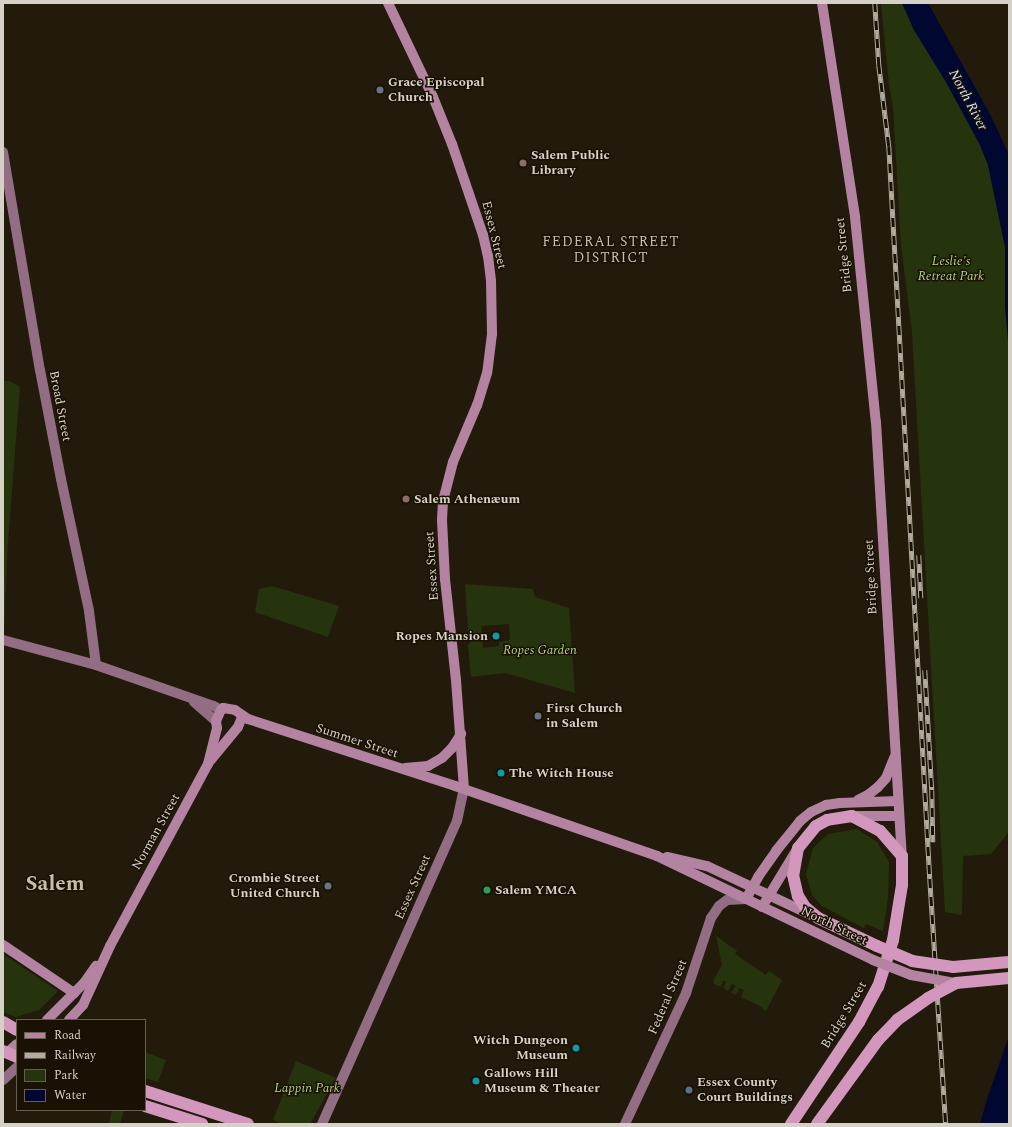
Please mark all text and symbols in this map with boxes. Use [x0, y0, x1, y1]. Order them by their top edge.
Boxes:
water label: North River [945, 67, 991, 133]
place label: Grace Episcopal Church [388, 75, 484, 106]
marker: Grace Episcopal Church [375, 85, 385, 95]
place label: Salem Public Library [531, 148, 610, 179]
marker: Salem Public Library [518, 158, 528, 168]
street label: Essex Street [478, 199, 510, 271]
street label: Bridge Street [832, 217, 856, 293]
district label: FEDERAL STREET DISTRICT [542, 234, 680, 266]
park label: Leslie's Retreat Park [918, 254, 984, 285]
street label: Broad Street [45, 369, 75, 443]
place label: Salem Athenæum [414, 491, 520, 507]
marker: Salem Athenæum [401, 494, 411, 504]
street label: Essex Street [422, 531, 442, 601]
street label: Bridge Street [861, 539, 881, 615]
place label: Ropes Mansion [395, 628, 488, 644]
marker: Ropes Mansion [491, 631, 501, 641]
park label: Ropes Garden [503, 642, 577, 658]
place label: First Church in Salem [546, 701, 623, 732]
marker: First Church in Salem [533, 711, 543, 721]
street label: Summer Street [314, 720, 400, 762]
place label: The Witch House [509, 765, 614, 781]
marker: The Witch House [496, 768, 506, 778]
street label: Norman Street [129, 791, 183, 873]
street label: Essex Street [392, 852, 434, 922]
district label: Salem [25, 871, 85, 897]
place label: Crombie Street United Church [229, 871, 320, 902]
marker: Crombie Street United Church [323, 881, 333, 891]
place label: Salem YMCA [495, 882, 577, 898]
marker: Salem YMCA [482, 885, 492, 895]
street label: North Street [798, 903, 870, 949]
street label: Federal Street [645, 957, 691, 1037]
street label: Bridge Street [818, 979, 870, 1051]
legend [16, 1019, 146, 1111]
text: Road [54, 1026, 81, 1045]
place label: Witch Dungeon Museum [473, 1033, 568, 1064]
marker: Witch Dungeon Museum [571, 1043, 581, 1053]
text: Railway [54, 1046, 96, 1065]
text: Park [54, 1066, 79, 1085]
place label: Gallows Hill Museum & Theater [484, 1066, 600, 1097]
place label: Essex County Court Buildings [697, 1075, 793, 1106]
marker: Gallows Hill Museum & Theater [471, 1076, 481, 1086]
park label: Lappin Park [274, 1080, 340, 1096]
marker: Essex County Court Buildings [684, 1085, 694, 1095]
text: Water [54, 1086, 86, 1105]

